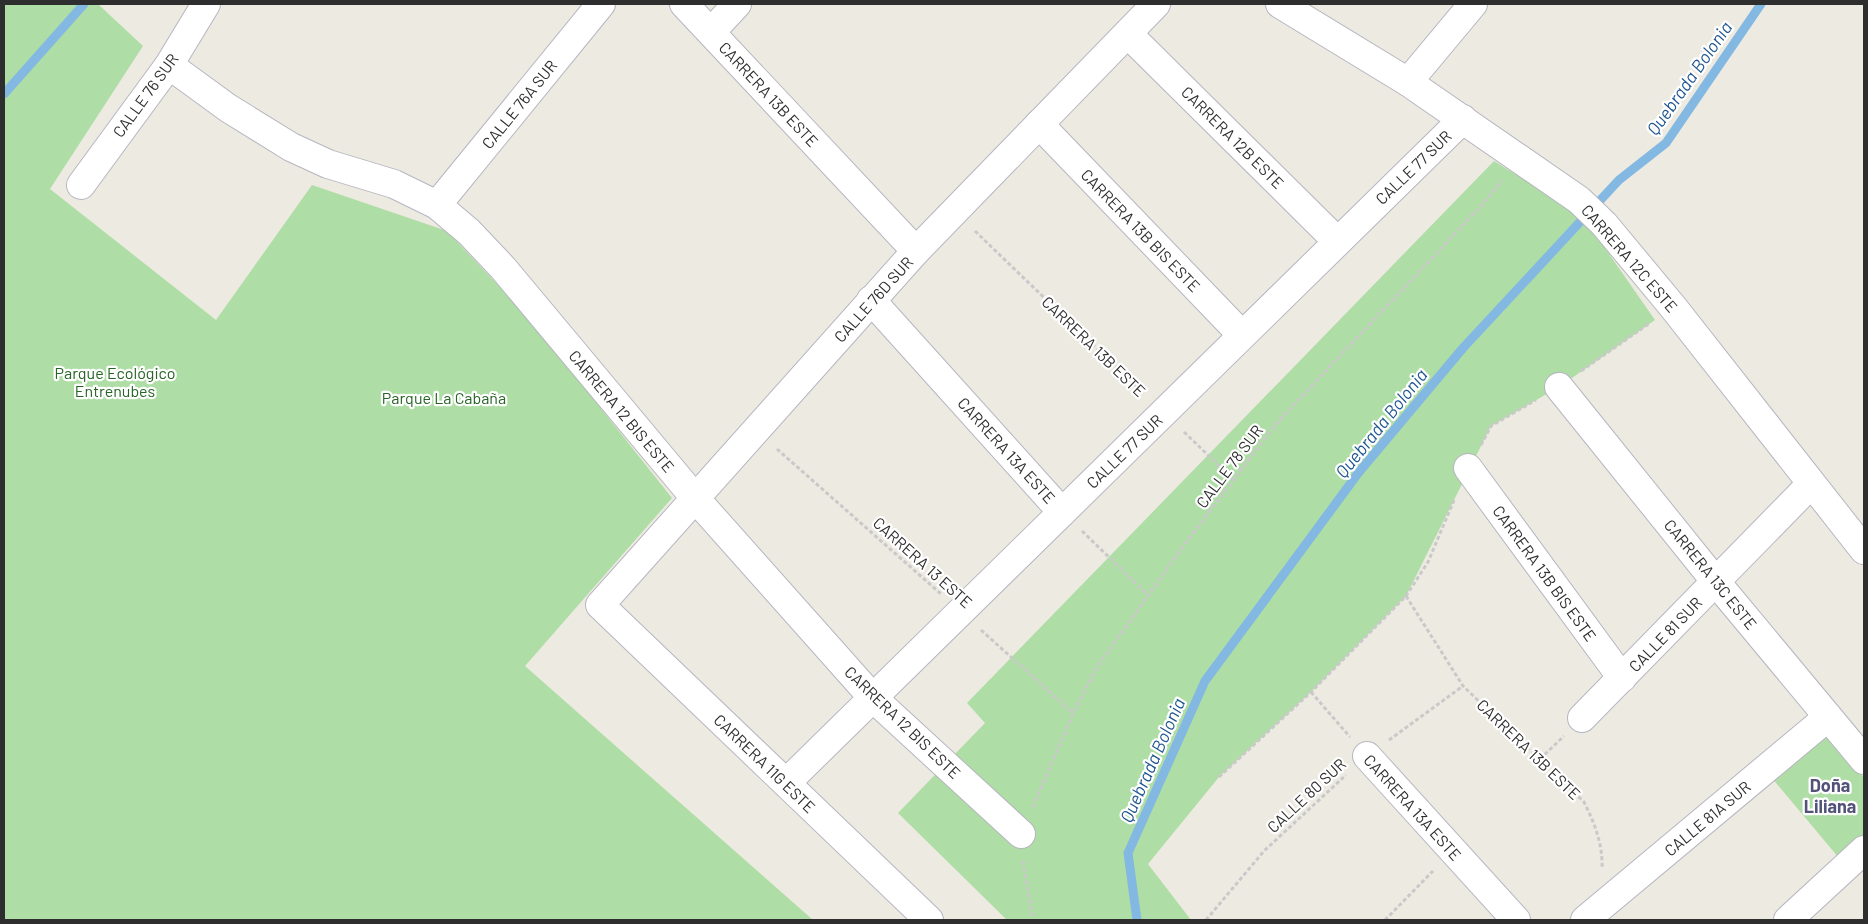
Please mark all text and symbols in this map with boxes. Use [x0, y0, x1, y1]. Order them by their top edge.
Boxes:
water label: Quebrada Bolonia [1642, 17, 1736, 139]
street label: CARRERA 13B ESTE [716, 38, 822, 150]
street label: CALLE 76 SUR [108, 49, 182, 141]
street label: CALLE 76A SUR [477, 56, 561, 152]
street label: CARRERA 12B ESTE [1178, 82, 1288, 192]
street label: CALLE 77 SUR [1371, 126, 1455, 208]
street label: CARRERA 13B BIS ESTE [1077, 165, 1205, 295]
street label: CARRERA 12C ESTE [1578, 200, 1682, 316]
street label: CALLE 76D SUR [830, 252, 917, 346]
street label: CARRERA 13B ESTE [1038, 292, 1150, 400]
street label: CARRERA 12 BIS ESTE [565, 346, 679, 476]
park label: Parque Ecológico Entrenubes [55, 363, 175, 400]
water label: Quebrada Bolonia [1330, 364, 1432, 482]
park label: Parque La Cabaña [382, 388, 506, 407]
street label: CARRERA 13A ESTE [954, 393, 1060, 507]
street label: CALLE 77 SUR [1082, 410, 1166, 492]
street label: CALLE 78 SUR [1192, 421, 1267, 511]
street label: CARRERA 13B BIS ESTE [1489, 501, 1601, 645]
street label: CARRERA 13 ESTE [870, 513, 976, 611]
street label: CARRERA 13C ESTE [1661, 515, 1761, 633]
street label: CALLE 81 SUR [1625, 592, 1706, 675]
street label: CARRERA 12 BIS ESTE [841, 662, 965, 782]
water label: Quebrada Bolonia [1115, 694, 1189, 826]
street label: CARRERA 13B ESTE [1473, 695, 1585, 803]
street label: CARRERA 11G ESTE [710, 710, 820, 816]
street label: CARRERA 13A ESTE [1360, 750, 1466, 864]
street label: CALLE 80 SUR [1263, 754, 1349, 836]
district label: Doña Liliana [1804, 774, 1856, 817]
street label: CALLE 81A SUR [1660, 776, 1754, 859]

